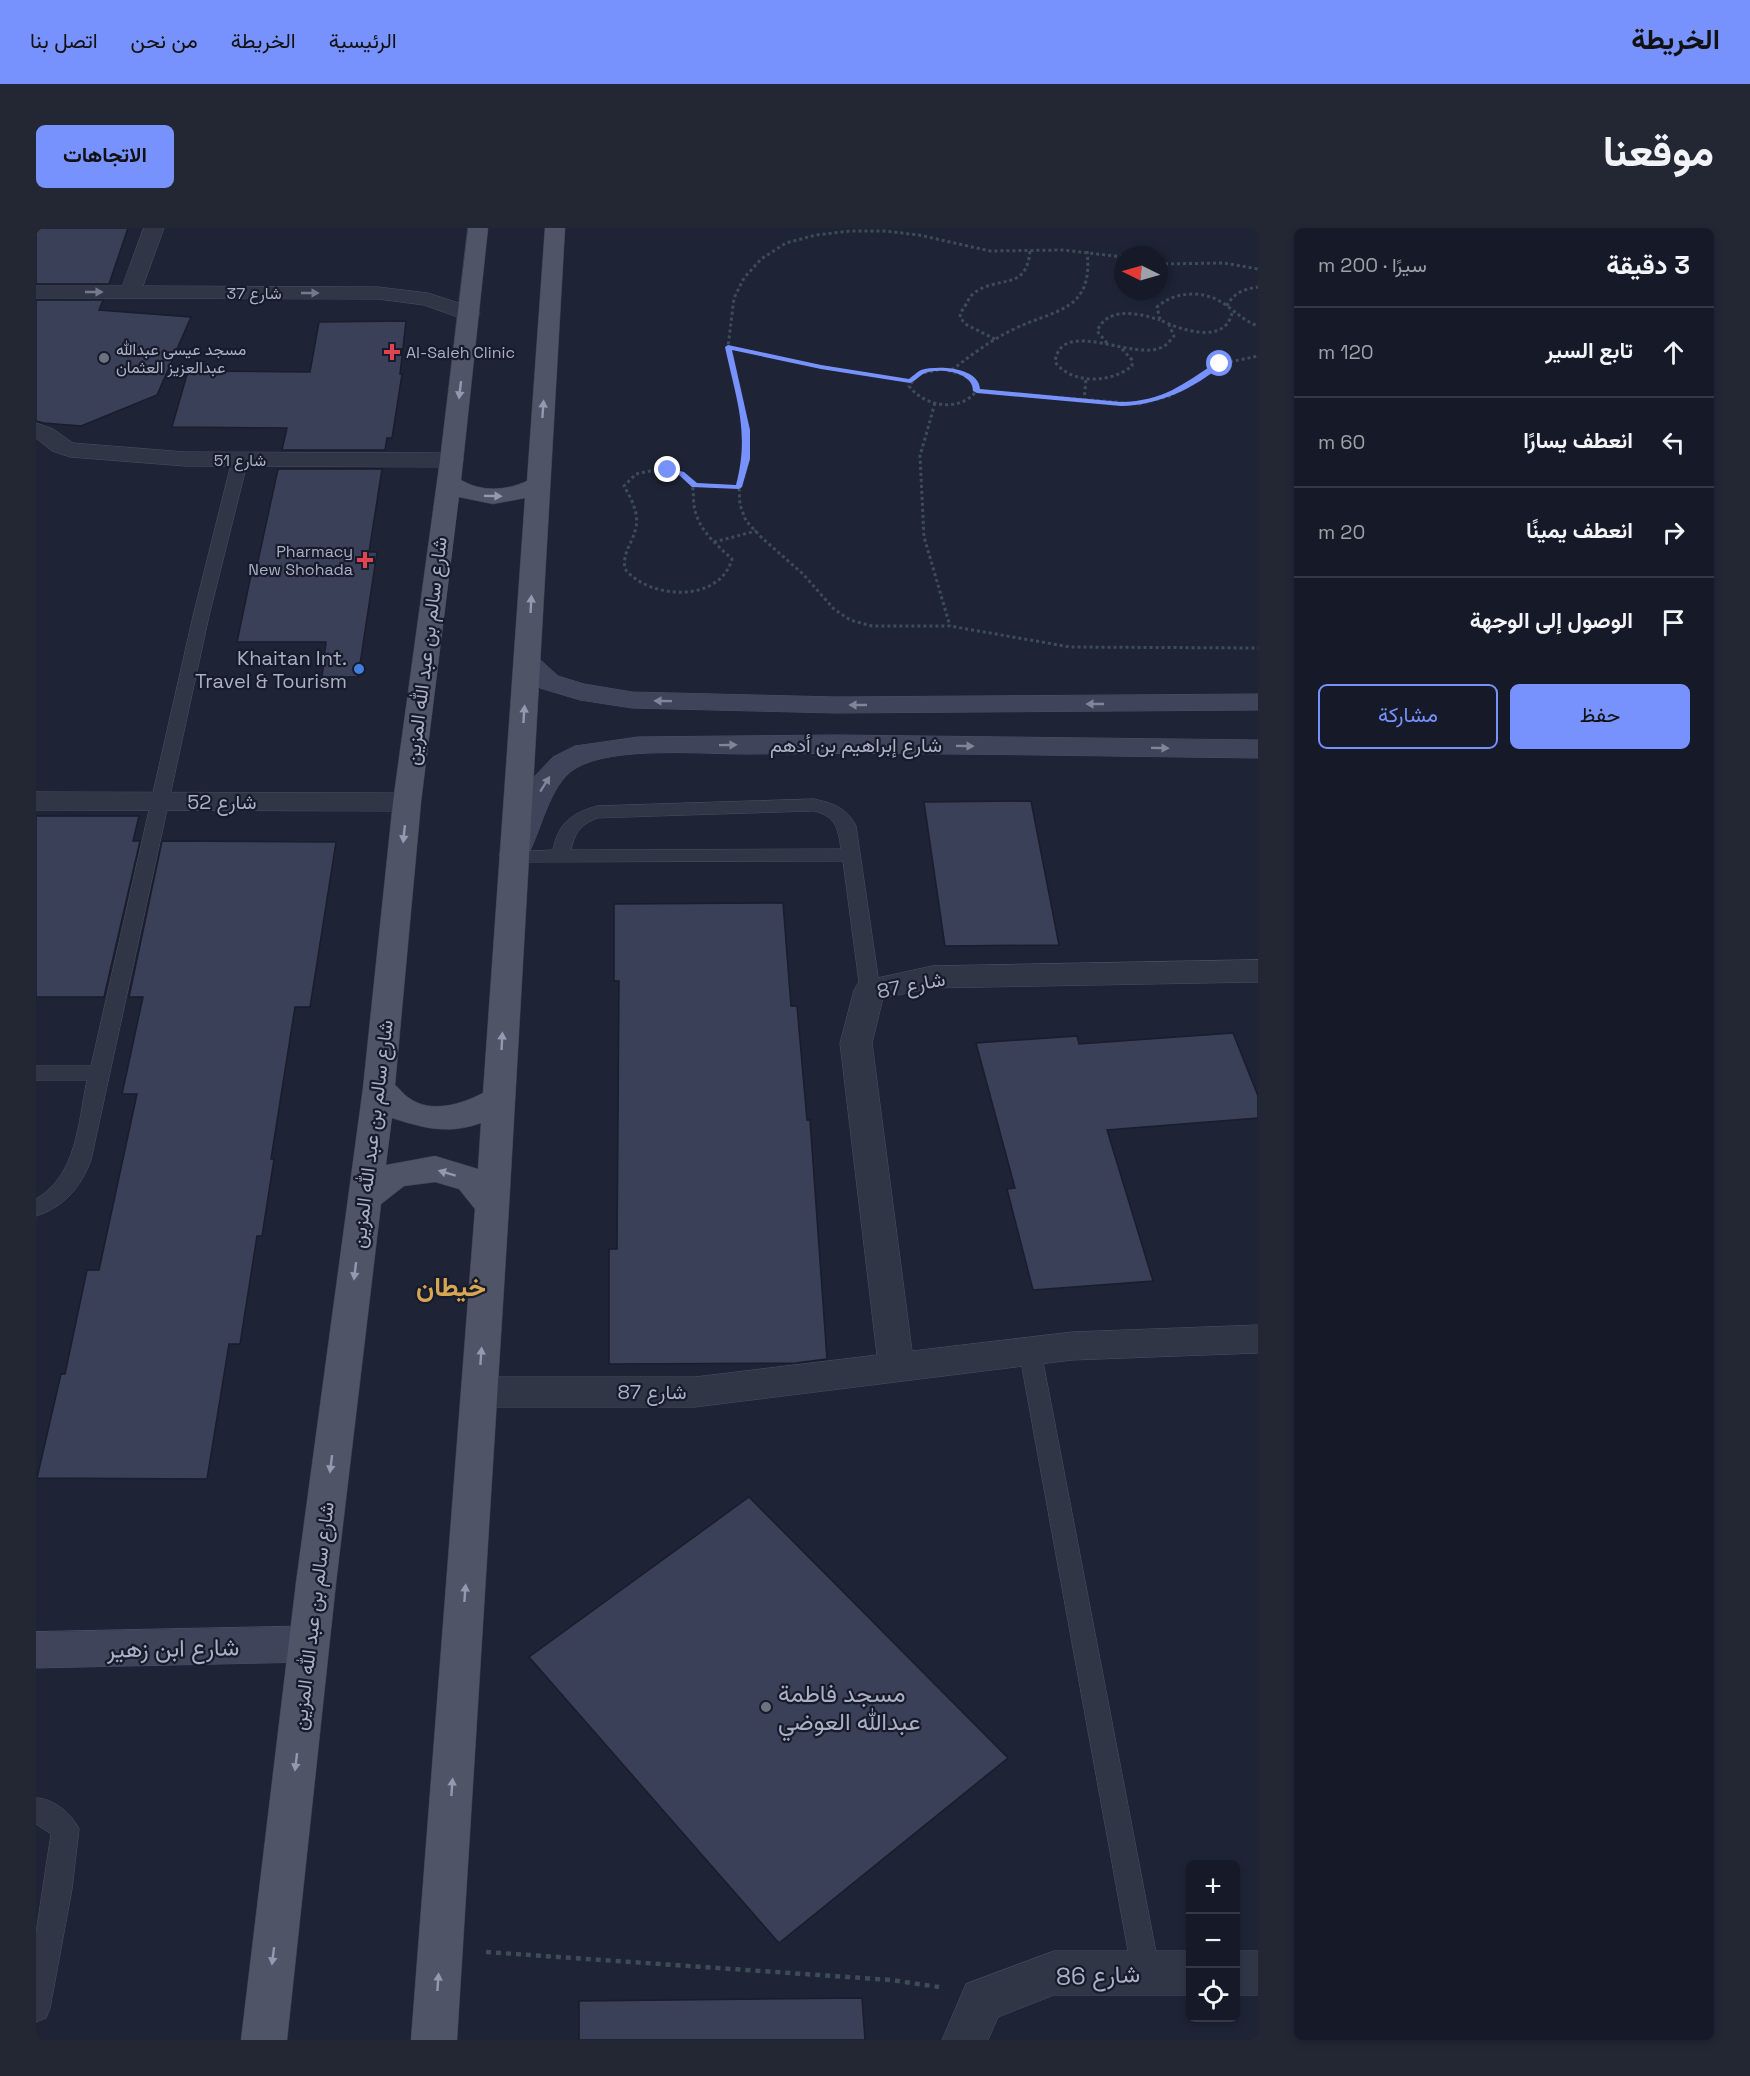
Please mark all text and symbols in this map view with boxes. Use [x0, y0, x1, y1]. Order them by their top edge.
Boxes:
text: الخريطة [1631, 21, 1720, 57]
text: اتصل بنا [30, 27, 98, 54]
text: من نحن [131, 27, 198, 54]
text: الخريطة [231, 27, 296, 54]
text: الرئيسية [329, 27, 397, 54]
button: الاتجاهات [36, 125, 174, 188]
text: موقعنا [1603, 125, 1714, 178]
north arrow [1114, 246, 1168, 300]
text: 3 دقيقة [1606, 248, 1690, 282]
text: سيرًا · 200 m [1318, 252, 1427, 278]
street label: شارع 37 [227, 283, 282, 305]
one-way arrow [85, 287, 104, 297]
one-way arrow [301, 288, 320, 298]
text: تابع السير [1545, 336, 1633, 364]
icon: ahead [1657, 336, 1690, 369]
place label: مسجد عيسى عبدالله عبدالعزيز العثمان [116, 339, 246, 378]
text: 120 m [1318, 339, 1374, 365]
place label: Al-Saleh Clinic [406, 342, 515, 363]
marker: Al-Saleh Clinic [383, 343, 401, 361]
route start [1206, 350, 1232, 376]
marker: مسجد عيسى عبدالله عبدالعزيز العثمان [97, 351, 111, 365]
one-way arrow [455, 381, 465, 400]
one-way arrow [538, 400, 548, 419]
text: انعطف يسارًا [1523, 426, 1633, 454]
icon: left [1657, 426, 1690, 459]
text: 60 m [1318, 429, 1365, 455]
street label: 51 شارع [214, 450, 266, 472]
route end [654, 456, 680, 482]
one-way arrow [483, 491, 502, 500]
text: انعطف يمينًا [1526, 516, 1633, 544]
icon: right [1657, 516, 1690, 549]
text: 20 m [1318, 519, 1365, 545]
street label: شارع سالم بن عبد الله المزين [399, 535, 454, 767]
place label: Pharmacy New Shohada [248, 541, 353, 580]
marker: Pharmacy New Shohada [358, 553, 372, 567]
one-way arrow [526, 594, 536, 613]
text: الوصول إلى الوجهة [1470, 606, 1633, 634]
icon: arrive [1657, 606, 1690, 639]
place label: Khaitan Int. Travel & Tourism [195, 645, 347, 694]
marker: Khaitan Int. Travel & Tourism [352, 662, 366, 676]
button: مشاركة [1318, 684, 1498, 749]
button: حفظ [1510, 684, 1690, 749]
one-way arrow [653, 696, 672, 705]
one-way arrow [1085, 699, 1104, 708]
one-way arrow [848, 700, 867, 710]
one-way arrow [519, 705, 528, 724]
street label: شارع إبراهيم بن أدهم [770, 732, 942, 759]
one-way arrow [718, 740, 737, 750]
one-way arrow [955, 741, 974, 751]
one-way arrow [1150, 743, 1169, 752]
one-way arrow [540, 776, 551, 792]
street label: شارع 52 [187, 789, 257, 816]
one-way arrow [399, 824, 409, 843]
street label: شارع 87 [875, 966, 947, 1005]
street label: شارع سالم بن عبد الله المزين [345, 1018, 400, 1250]
one-way arrow [498, 1031, 507, 1050]
one-way arrow [438, 1168, 456, 1177]
one-way arrow [351, 1261, 360, 1280]
district label: خيطان [416, 1270, 486, 1304]
one-way arrow [477, 1347, 486, 1366]
street label: شارع 87 [618, 1379, 686, 1406]
one-way arrow [326, 1455, 336, 1474]
street label: شارع سالم بن عبد الله المزين [286, 1500, 341, 1732]
one-way arrow [460, 1583, 470, 1602]
street label: شارع ابن زهير [106, 1631, 239, 1666]
place label: مسجد فاطمة عبدالله العوضي [778, 1678, 921, 1741]
marker: مسجد فاطمة عبدالله العوضي [759, 1700, 773, 1714]
one-way arrow [291, 1753, 301, 1772]
one-way arrow [447, 1778, 456, 1797]
map controls [1186, 1860, 1240, 2022]
button: + [1186, 1860, 1240, 1914]
button: − [1186, 1914, 1240, 1968]
one-way arrow [269, 1946, 278, 1965]
street label: شارع 86 [1055, 1958, 1141, 1993]
button: locate [1186, 1968, 1240, 2022]
one-way arrow [433, 1972, 443, 1991]

